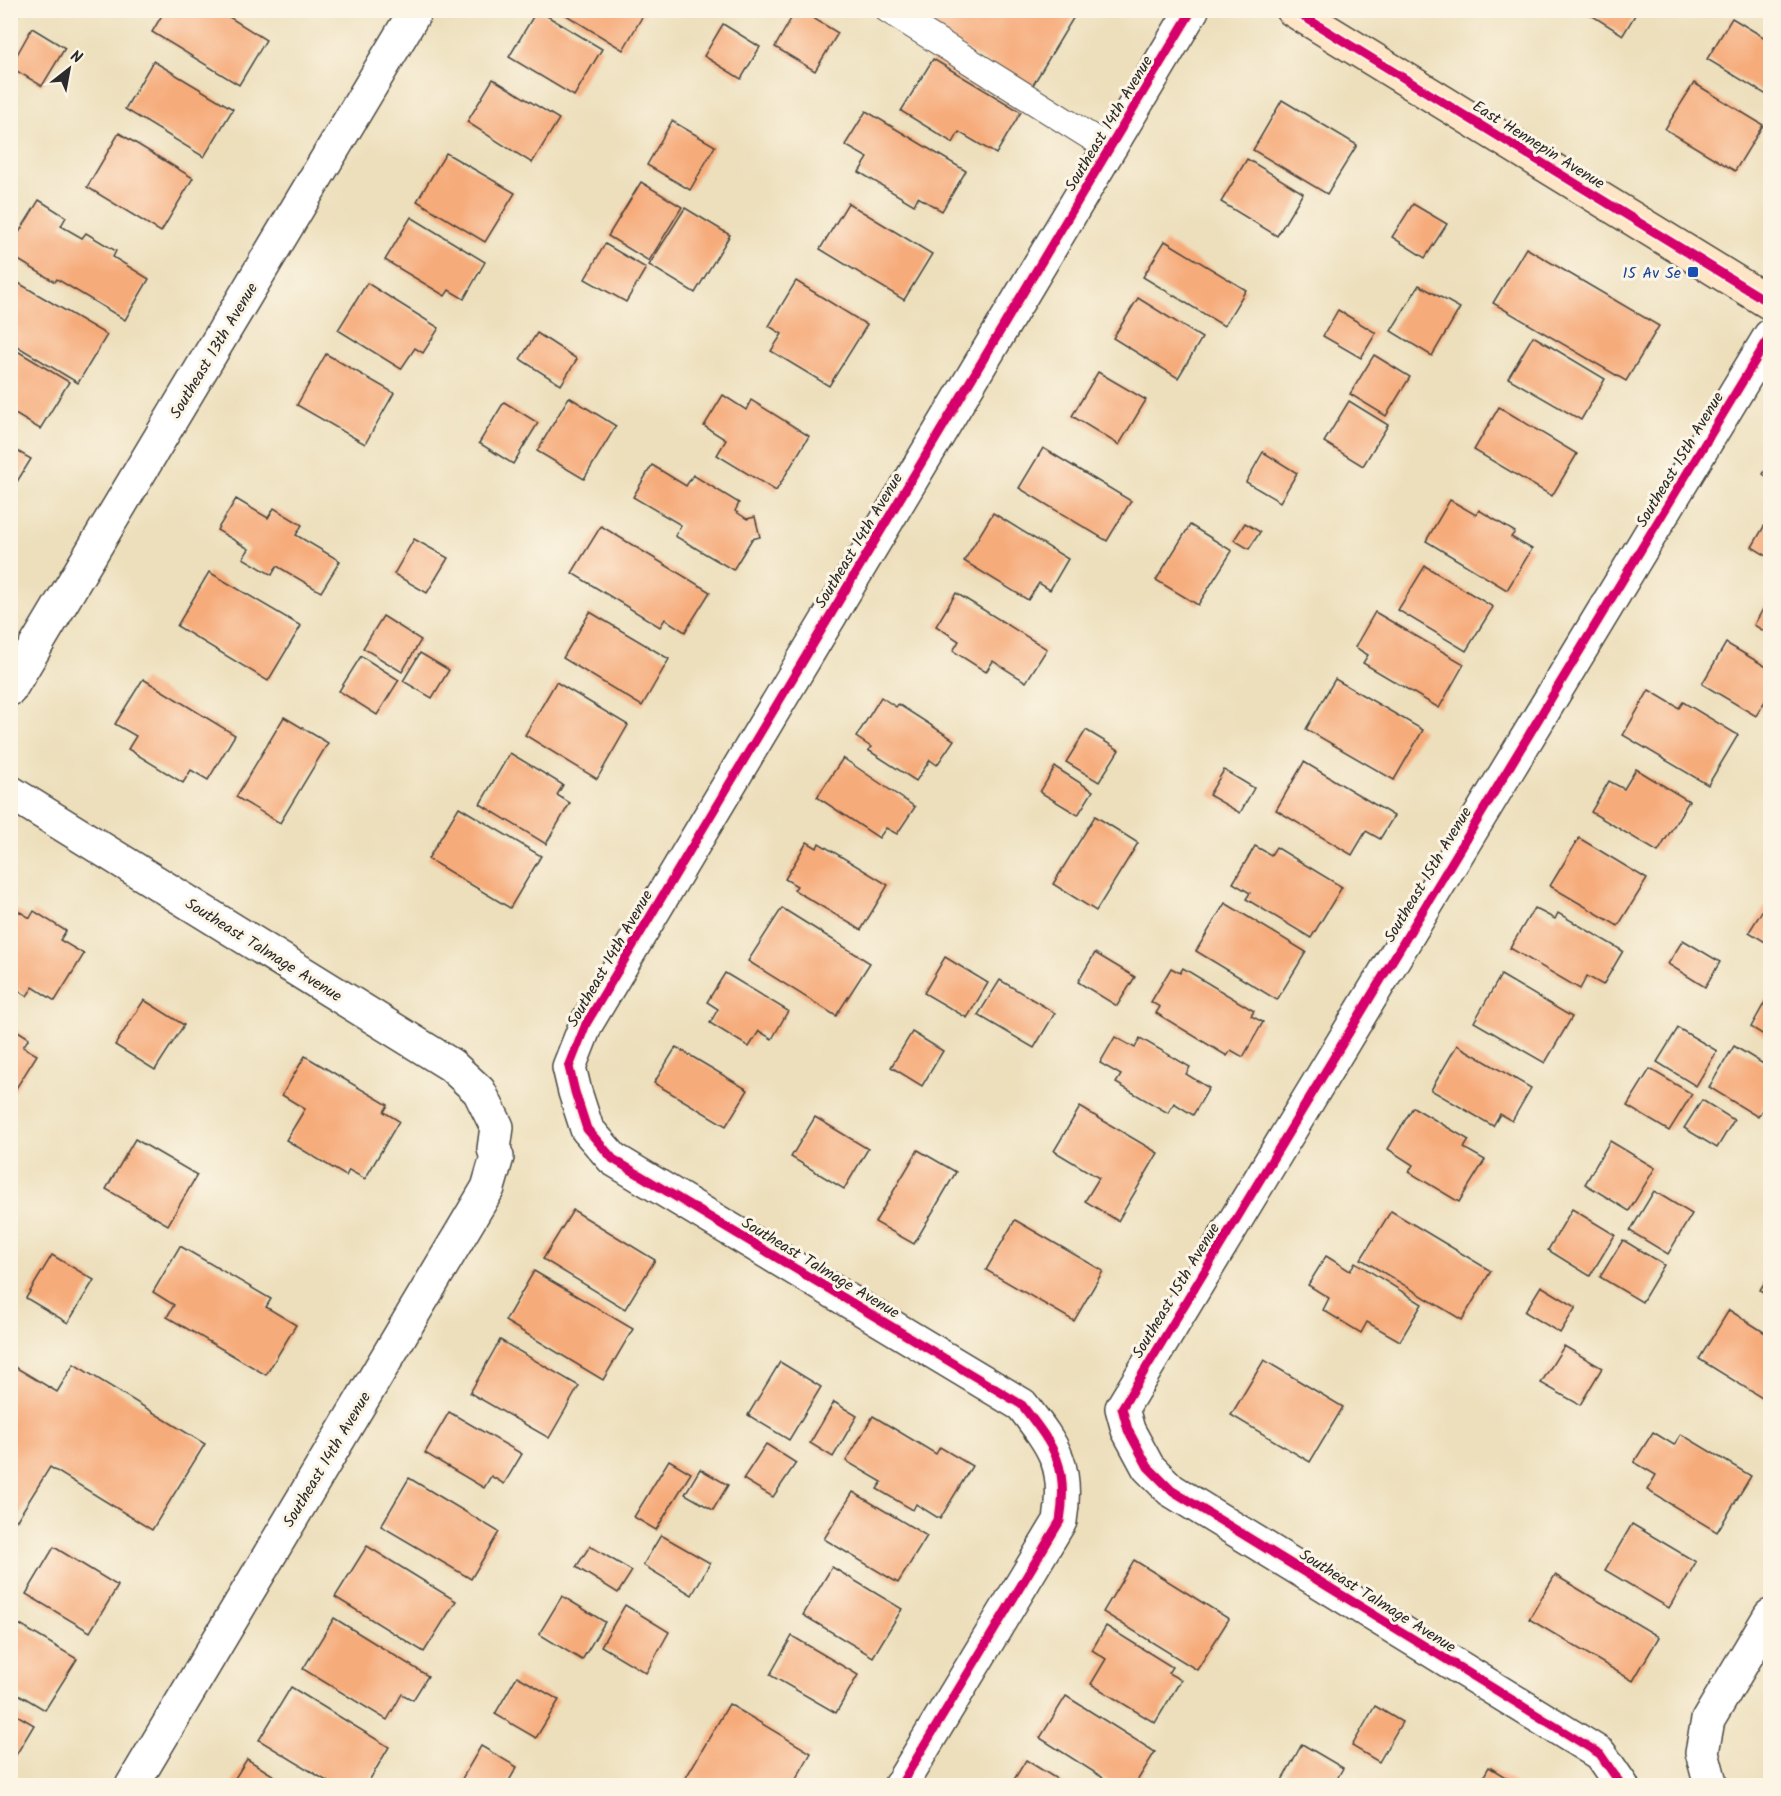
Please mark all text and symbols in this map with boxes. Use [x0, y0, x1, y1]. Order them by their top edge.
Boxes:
north arrow [39, 39, 99, 99]
text: N [65, 44, 87, 71]
street label: Southeast 14th Avenue [1059, 51, 1160, 196]
street label: East Hennepin Avenue [1467, 94, 1609, 196]
place label: 15 Av Se [1622, 261, 1681, 286]
marker: 15 Av Se [1686, 265, 1700, 279]
street label: Southeast 13th Avenue [164, 278, 265, 424]
street label: Southeast 15th Avenue [1630, 387, 1731, 532]
street label: Southeast 14th Avenue [809, 468, 910, 613]
street label: Southeast 15th Avenue [1378, 802, 1479, 947]
street label: Southeast 14th Avenue [561, 886, 660, 1032]
street label: Southeast Talmage Avenue [180, 892, 347, 1009]
street label: Southeast Talmage Avenue [736, 1211, 904, 1326]
street label: Southeast 15th Avenue [1126, 1218, 1227, 1363]
street label: Southeast 14th Avenue [277, 1387, 378, 1532]
street label: Southeast Talmage Avenue [1294, 1543, 1461, 1660]

